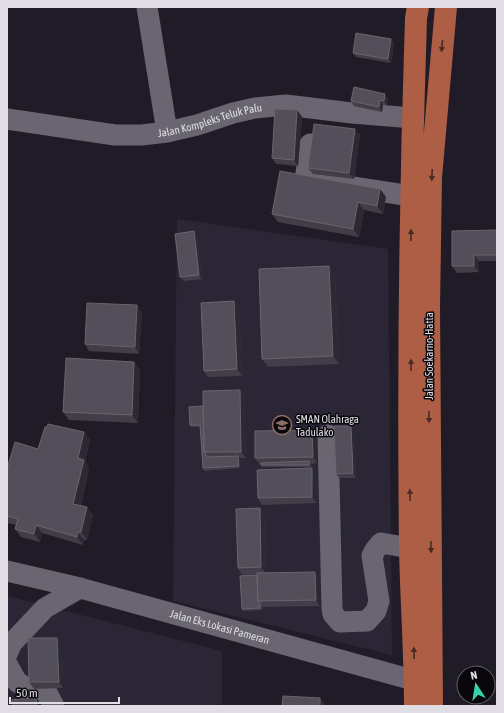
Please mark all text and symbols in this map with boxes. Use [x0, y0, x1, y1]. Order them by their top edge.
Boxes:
one-way arrow [439, 40, 446, 52]
street label: Jalan Kompleks Teluk Palu [157, 101, 263, 139]
one-way arrow [428, 169, 435, 181]
one-way arrow [408, 228, 414, 241]
street label: Jalan Soekarno-Hatta [423, 312, 435, 400]
one-way arrow [408, 358, 414, 371]
one-way arrow [426, 411, 432, 424]
place label: SMAN Olahraga Tadulako [296, 413, 359, 438]
school or university icon: SMAN Olahraga Tadulako [271, 414, 293, 436]
one-way arrow [407, 488, 413, 501]
one-way arrow [428, 541, 434, 554]
street label: Jalan Eks Lokasi Pameran [169, 607, 271, 646]
one-way arrow [411, 646, 417, 659]
north arrow [456, 665, 496, 705]
text: N [469, 669, 478, 682]
scale bar [10, 679, 119, 705]
text: 50 m [16, 686, 38, 700]

